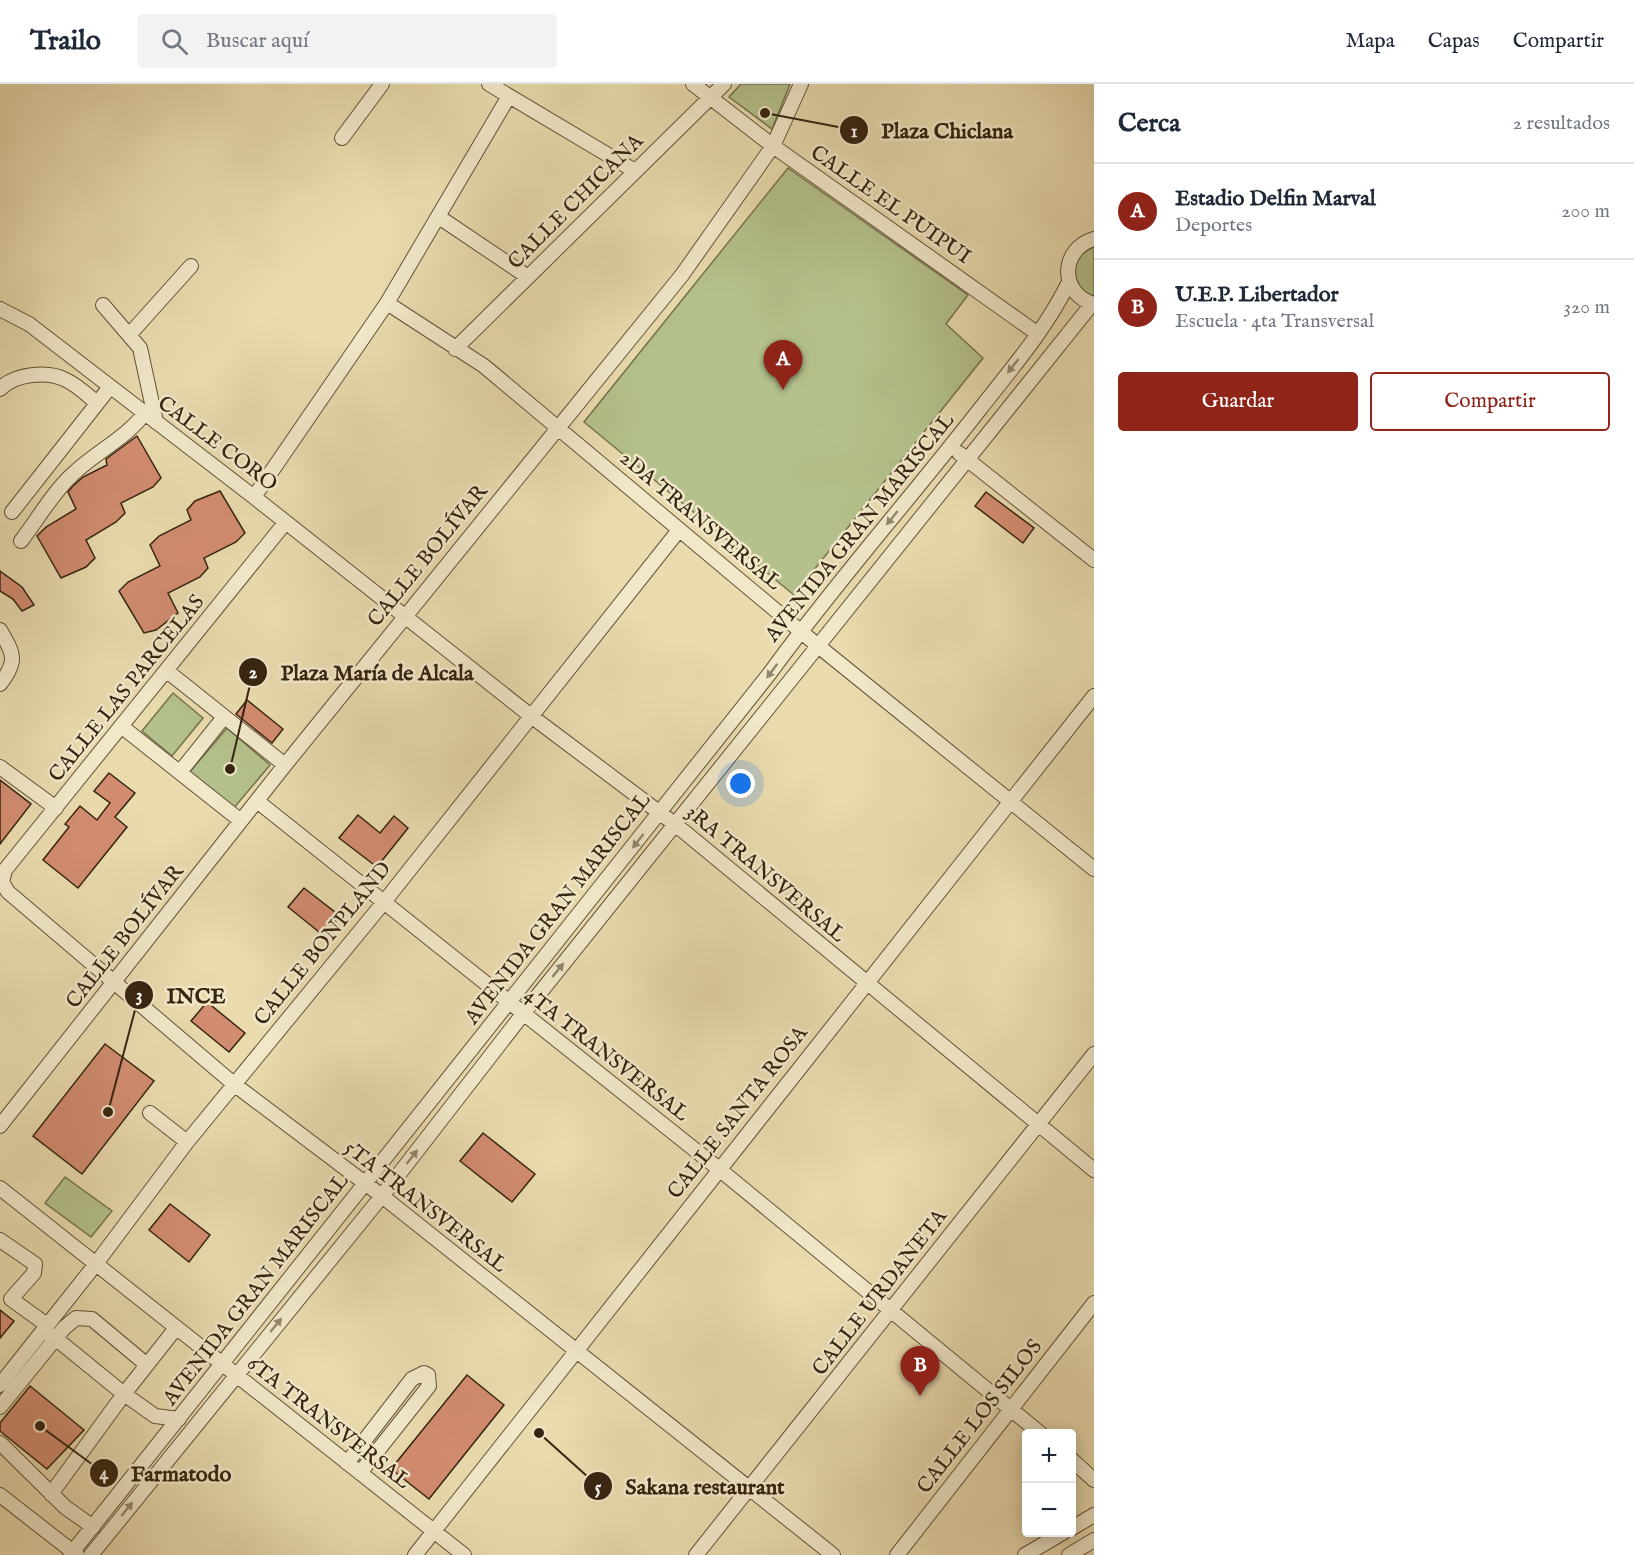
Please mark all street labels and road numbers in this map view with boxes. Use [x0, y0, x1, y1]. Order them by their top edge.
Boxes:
street label: CALLE CHICANA [503, 128, 650, 276]
street label: CALLE EL PUIPUI [805, 140, 976, 271]
street label: CALLE CORO [152, 390, 282, 498]
street label: AVENIDA GRAN MARISCAL [759, 408, 961, 649]
street label: 2DA TRANSVERSAL [614, 445, 787, 597]
street label: CALLE BOLÍVAR [362, 478, 495, 633]
street label: CALLE LAS PARCELAS [43, 590, 211, 788]
street label: AVENIDA GRAN MARISCAL [459, 787, 657, 1031]
street label: 3RA TRANSVERSAL [680, 799, 851, 949]
street label: CALLE BONPLAND [249, 856, 398, 1032]
street label: CALLE BOLÍVAR [60, 858, 191, 1015]
street label: 4TA TRANSVERSAL [518, 982, 694, 1128]
street label: CALLE SANTA ROSA [662, 1020, 815, 1205]
street label: 5TA TRANSVERSAL [338, 1135, 512, 1279]
street label: AVENIDA GRAN MARISCAL [157, 1168, 355, 1412]
street label: CALLE URDANETA [807, 1204, 954, 1382]
street label: CALLE LOS SILOS [911, 1334, 1049, 1500]
street label: 6TA TRANSVERSAL [241, 1351, 415, 1496]

